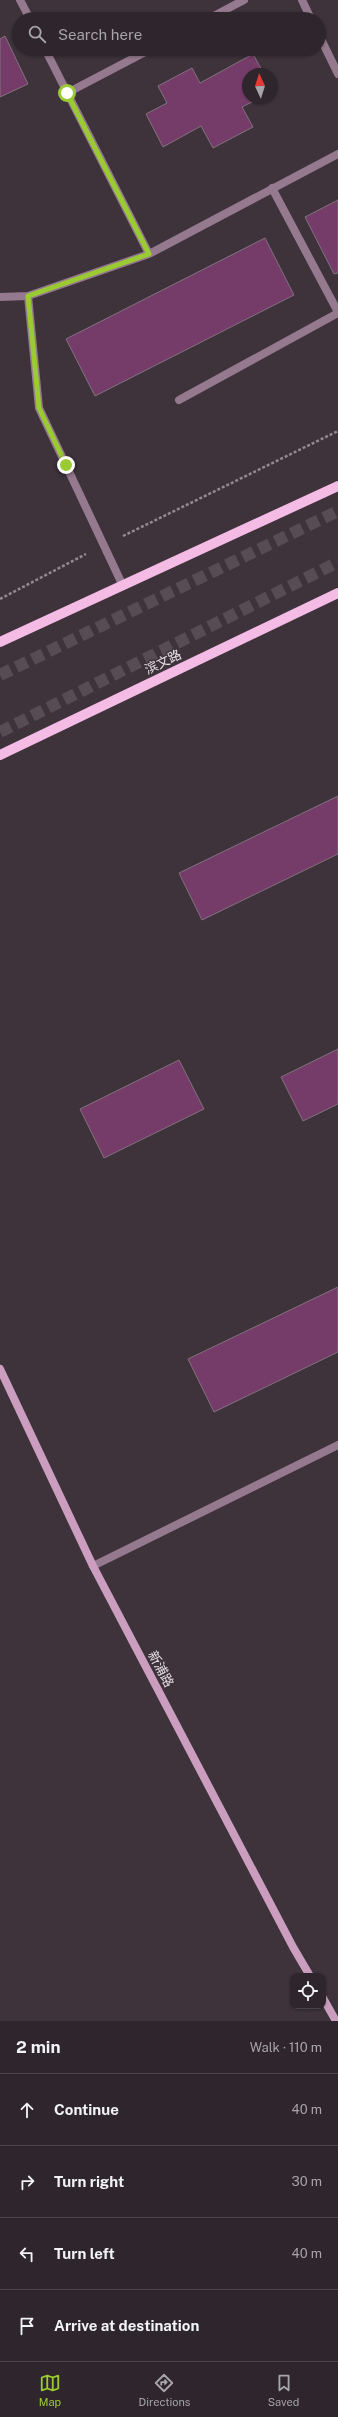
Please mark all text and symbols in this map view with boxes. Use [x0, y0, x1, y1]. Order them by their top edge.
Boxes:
search box [12, 12, 326, 56]
icon: search [26, 23, 48, 45]
text: Search here [58, 26, 142, 43]
north arrow [242, 68, 278, 104]
route start [58, 84, 76, 102]
route end [57, 456, 75, 474]
street label: 滨文路 [142, 647, 184, 677]
street label: 新浦路 [145, 1648, 177, 1690]
map controls [290, 1973, 326, 2009]
button: locate [290, 1973, 326, 2009]
text: 2 min [16, 2037, 61, 2057]
text: Walk · 110 m [250, 2040, 322, 2055]
icon: ahead [16, 2099, 38, 2121]
text: Continue [54, 2101, 119, 2118]
text: 40 m [291, 2102, 322, 2117]
icon: right [16, 2171, 38, 2193]
text: Turn right [54, 2173, 124, 2190]
text: 30 m [292, 2174, 322, 2189]
icon: left [16, 2243, 38, 2265]
text: Turn left [54, 2245, 115, 2262]
text: 40 m [291, 2246, 322, 2261]
icon: arrive [16, 2315, 38, 2337]
text: Arrive at destination [54, 2317, 199, 2334]
tab: Map [39, 2372, 61, 2408]
tab: Directions [139, 2372, 190, 2408]
tab: Saved [268, 2372, 299, 2408]

